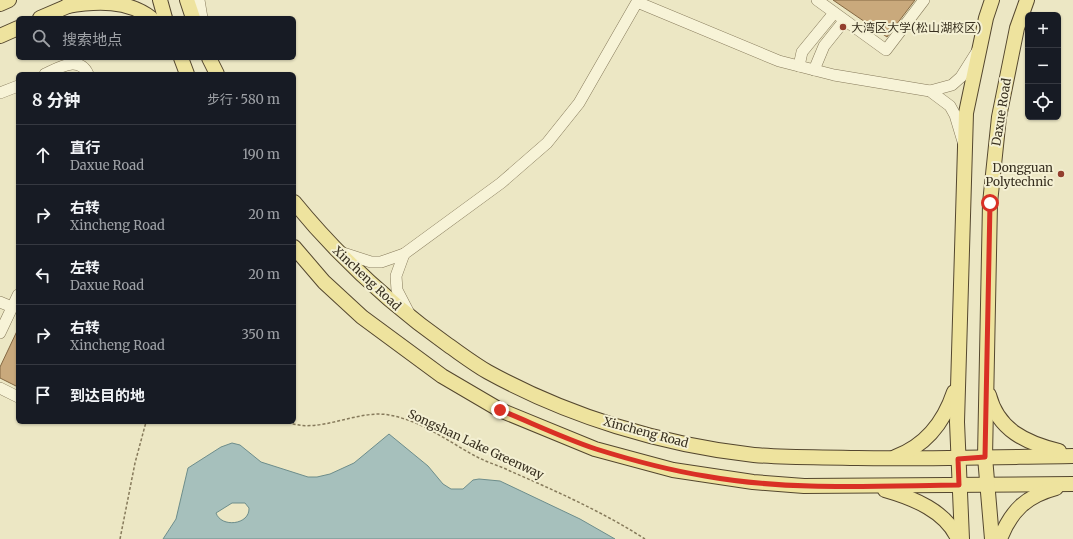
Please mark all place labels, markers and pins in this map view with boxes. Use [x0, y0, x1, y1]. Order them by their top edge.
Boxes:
place label: 大湾区大学(松山湖校区) [851, 20, 981, 35]
marker: 大湾区大学(松山湖校区) [838, 22, 848, 32]
place label: Dongguan Polytechnic [985, 160, 1053, 189]
marker: Dongguan Polytechnic [1056, 169, 1066, 179]

